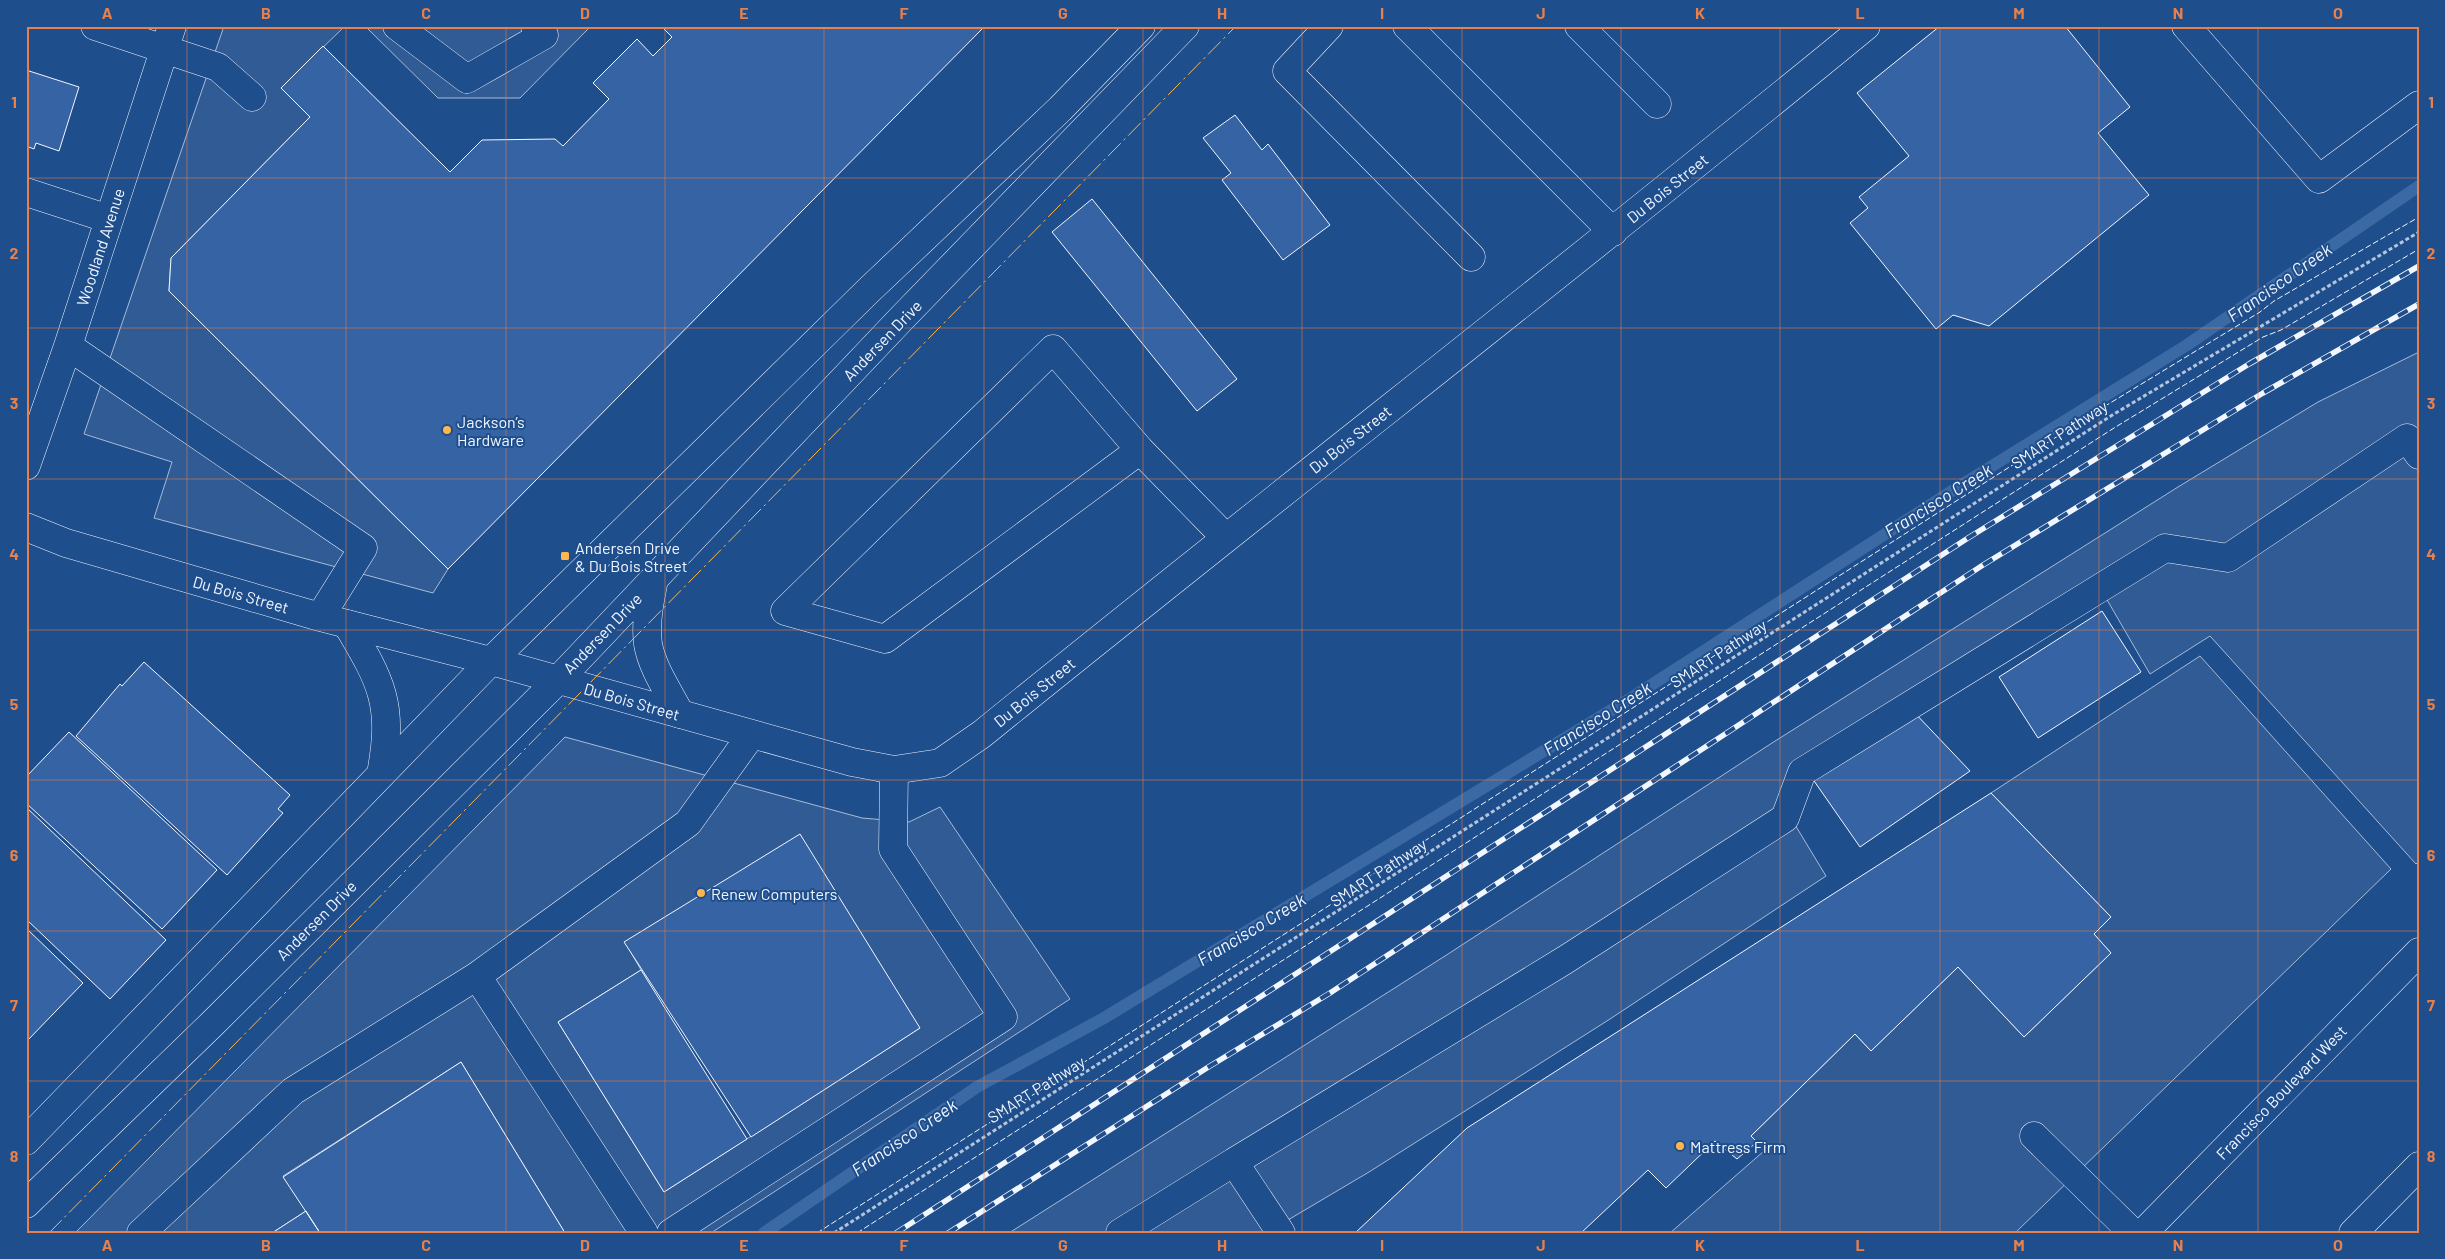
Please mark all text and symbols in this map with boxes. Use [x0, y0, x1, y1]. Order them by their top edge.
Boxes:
text: A [102, 3, 113, 22]
text: B [261, 3, 271, 22]
text: C [421, 3, 431, 22]
text: D [580, 3, 590, 22]
text: E [739, 3, 749, 22]
text: F [900, 3, 909, 22]
text: G [1058, 3, 1068, 22]
text: H [1217, 3, 1227, 22]
text: I [1380, 3, 1384, 22]
text: J [1536, 3, 1546, 22]
text: K [1695, 3, 1705, 22]
text: L [1855, 3, 1865, 22]
text: M [2013, 3, 2025, 22]
text: N [2173, 3, 2183, 22]
text: O [2333, 3, 2343, 22]
text: 1 [11, 92, 17, 111]
text: 1 [2428, 92, 2434, 111]
street label: Du Bois Street [1623, 150, 1711, 226]
street label: Woodland Avenue [72, 186, 128, 308]
water label: Francisco Creek [2222, 238, 2336, 326]
text: 2 [10, 243, 19, 262]
text: 2 [2427, 243, 2436, 262]
street label: Andersen Drive [839, 296, 925, 384]
text: 3 [10, 393, 18, 412]
text: 3 [2427, 393, 2435, 412]
street label: SMART Pathway [2007, 395, 2111, 472]
street label: Du Bois Street [1305, 401, 1395, 477]
place label: Jackson’s Hardware [457, 412, 525, 449]
marker: Jackson’s Hardware [441, 424, 453, 436]
water label: Francisco Creek [1880, 458, 1996, 542]
place label: Andersen Drive & Du Bois Street [575, 538, 688, 575]
text: 4 [9, 544, 19, 563]
text: 4 [2426, 544, 2436, 563]
marker: Andersen Drive & Du Bois Street [559, 550, 571, 562]
street label: Du Bois Street [191, 571, 291, 617]
street label: Andersen Drive [559, 589, 645, 677]
street label: SMART Pathway [1666, 614, 1770, 691]
street label: Du Bois Street [990, 654, 1078, 730]
water label: Francisco Creek [1539, 676, 1655, 760]
street label: Du Bois Street [582, 678, 682, 724]
text: 5 [10, 694, 19, 713]
text: 5 [2427, 694, 2436, 713]
street label: SMART Pathway [1326, 833, 1430, 910]
text: 6 [10, 845, 19, 864]
text: 6 [2427, 845, 2436, 864]
street label: Andersen Drive [272, 876, 360, 964]
place label: Renew Computers [711, 884, 837, 903]
marker: Renew Computers [695, 887, 707, 899]
water label: Francisco Creek [1193, 888, 1310, 970]
text: 7 [10, 995, 18, 1014]
text: 7 [2427, 995, 2435, 1014]
street label: Francisco Boulevard West [2212, 1021, 2350, 1163]
street label: SMART Pathway [984, 1051, 1089, 1127]
water label: Francisco Creek [847, 1093, 961, 1180]
place label: Mattress Firm [1690, 1137, 1786, 1156]
marker: Mattress Firm [1674, 1140, 1686, 1152]
text: 8 [10, 1146, 19, 1165]
text: 8 [2427, 1146, 2436, 1165]
text: A [102, 1235, 113, 1254]
text: B [261, 1235, 271, 1254]
text: C [421, 1235, 431, 1254]
text: D [580, 1235, 590, 1254]
text: E [739, 1235, 749, 1254]
text: F [900, 1235, 909, 1254]
text: G [1058, 1235, 1068, 1254]
text: H [1217, 1235, 1227, 1254]
text: I [1380, 1235, 1384, 1254]
text: J [1536, 1235, 1546, 1254]
text: K [1695, 1235, 1705, 1254]
text: L [1855, 1235, 1865, 1254]
text: M [2013, 1235, 2025, 1254]
text: N [2173, 1235, 2183, 1254]
text: O [2333, 1235, 2343, 1254]

